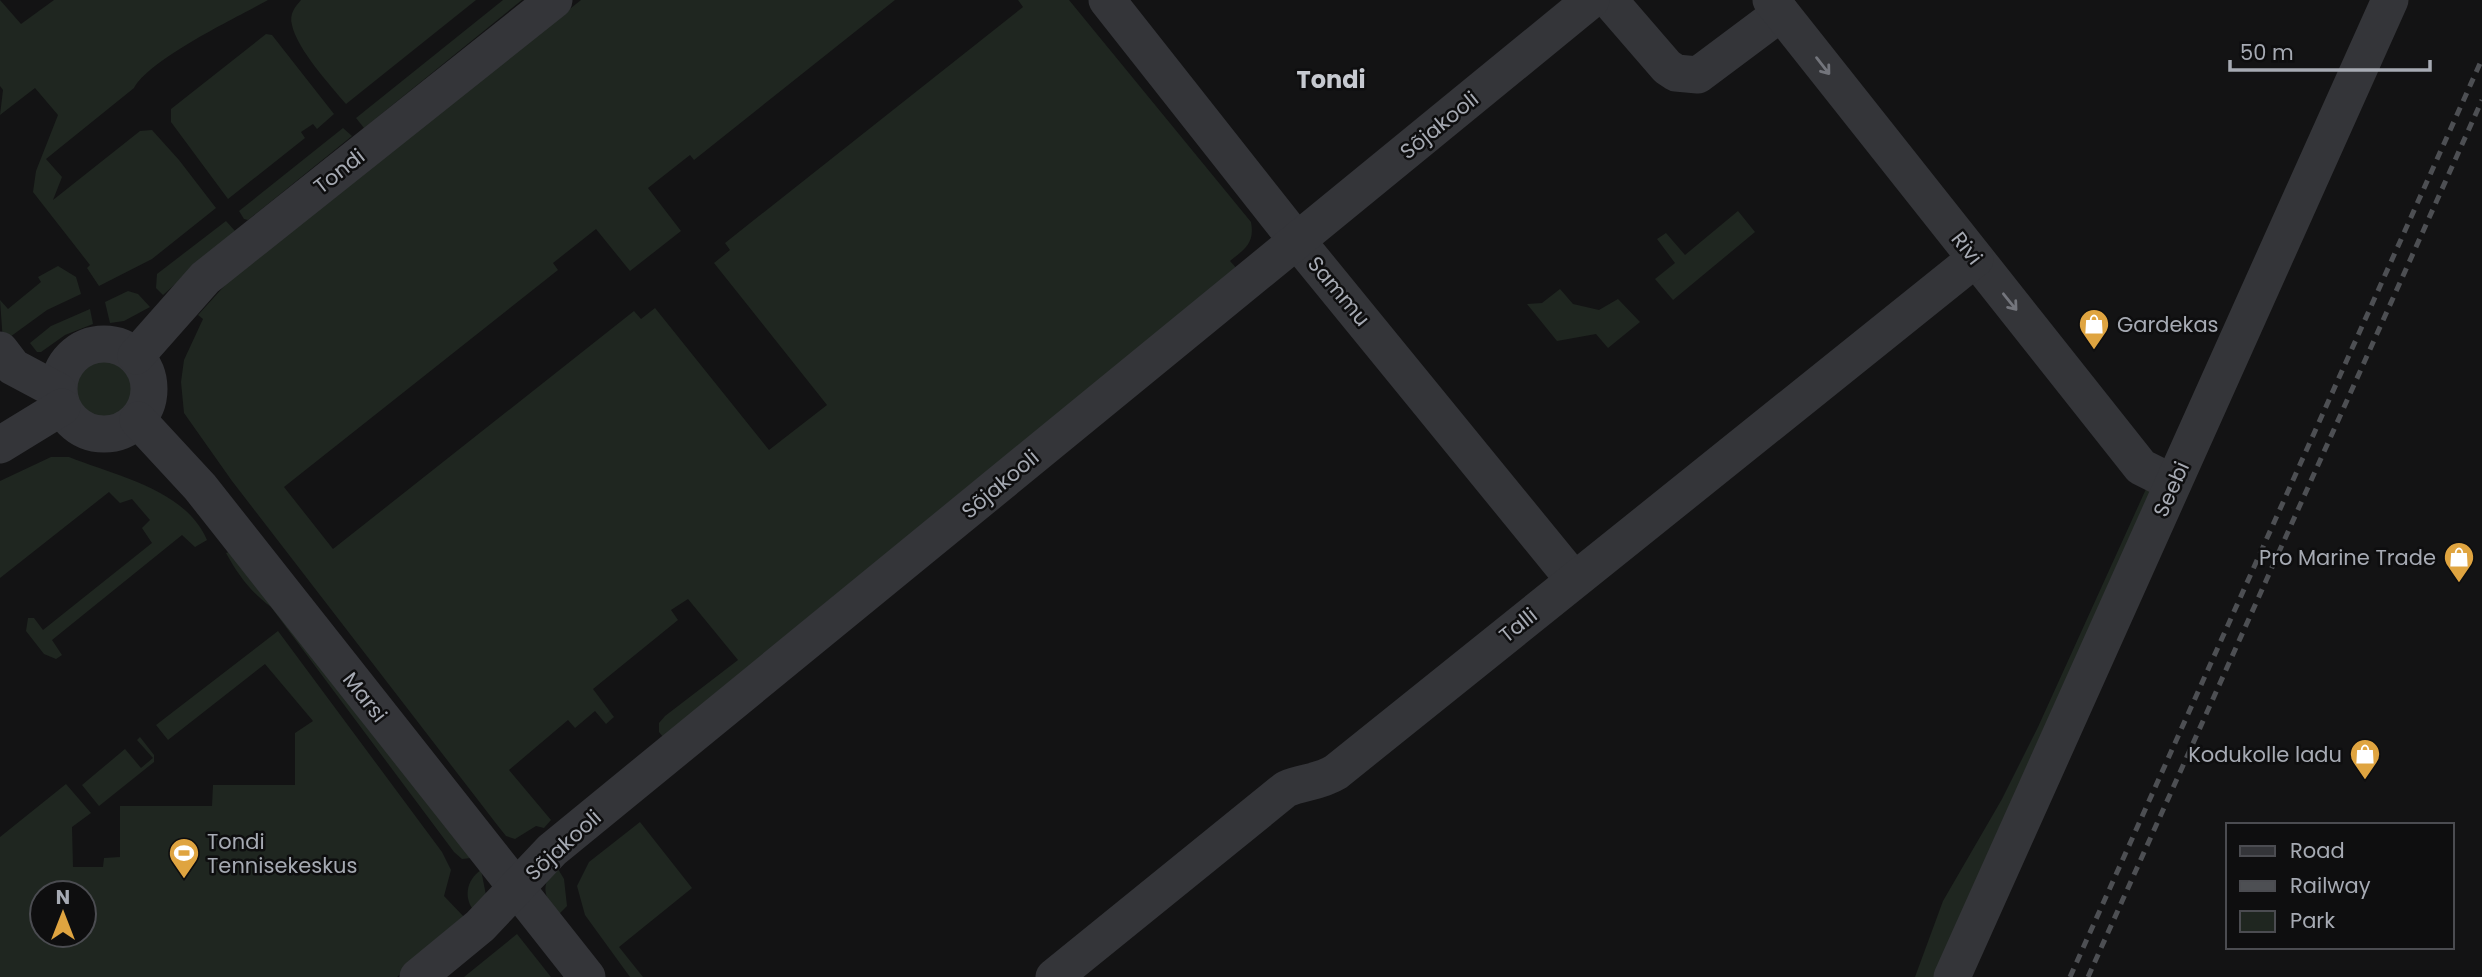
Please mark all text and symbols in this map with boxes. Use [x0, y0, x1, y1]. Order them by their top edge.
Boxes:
scale bar [2230, 28, 2430, 72]
text: 50 m [2240, 38, 2294, 67]
one-way arrow [1816, 57, 1831, 75]
district label: Tondi [1296, 63, 1366, 96]
street label: Sõjakooli [1394, 84, 1484, 166]
street label: Tondi [307, 142, 371, 200]
street label: Rivi [1945, 225, 1989, 271]
street label: Sammu [1301, 250, 1377, 332]
one-way arrow [2002, 293, 2017, 311]
shop icon: Gardekas [2077, 307, 2111, 351]
place label: Gardekas [2117, 310, 2219, 339]
street label: Sõjakooli [955, 443, 1045, 525]
street label: Seebi [2146, 457, 2196, 521]
shop icon: Pro Marine Trade [2442, 540, 2476, 584]
place label: Pro Marine Trade [2259, 543, 2436, 572]
street label: Talli [1493, 601, 1543, 649]
street label: Marsi [336, 666, 394, 728]
shop icon: Kodukolle ladu [2348, 737, 2382, 781]
place label: Kodukolle ladu [2188, 740, 2342, 769]
street label: Sõjakooli [519, 803, 607, 887]
legend [2226, 823, 2454, 949]
place label: Tondi Tennisekeskus [207, 827, 357, 880]
sports icon: Tondi Tennisekeskus [167, 836, 201, 880]
text: Road [2290, 836, 2345, 865]
text: Railway [2290, 871, 2371, 900]
north arrow [28, 879, 98, 949]
text: N [56, 884, 70, 911]
text: Park [2290, 906, 2335, 935]

